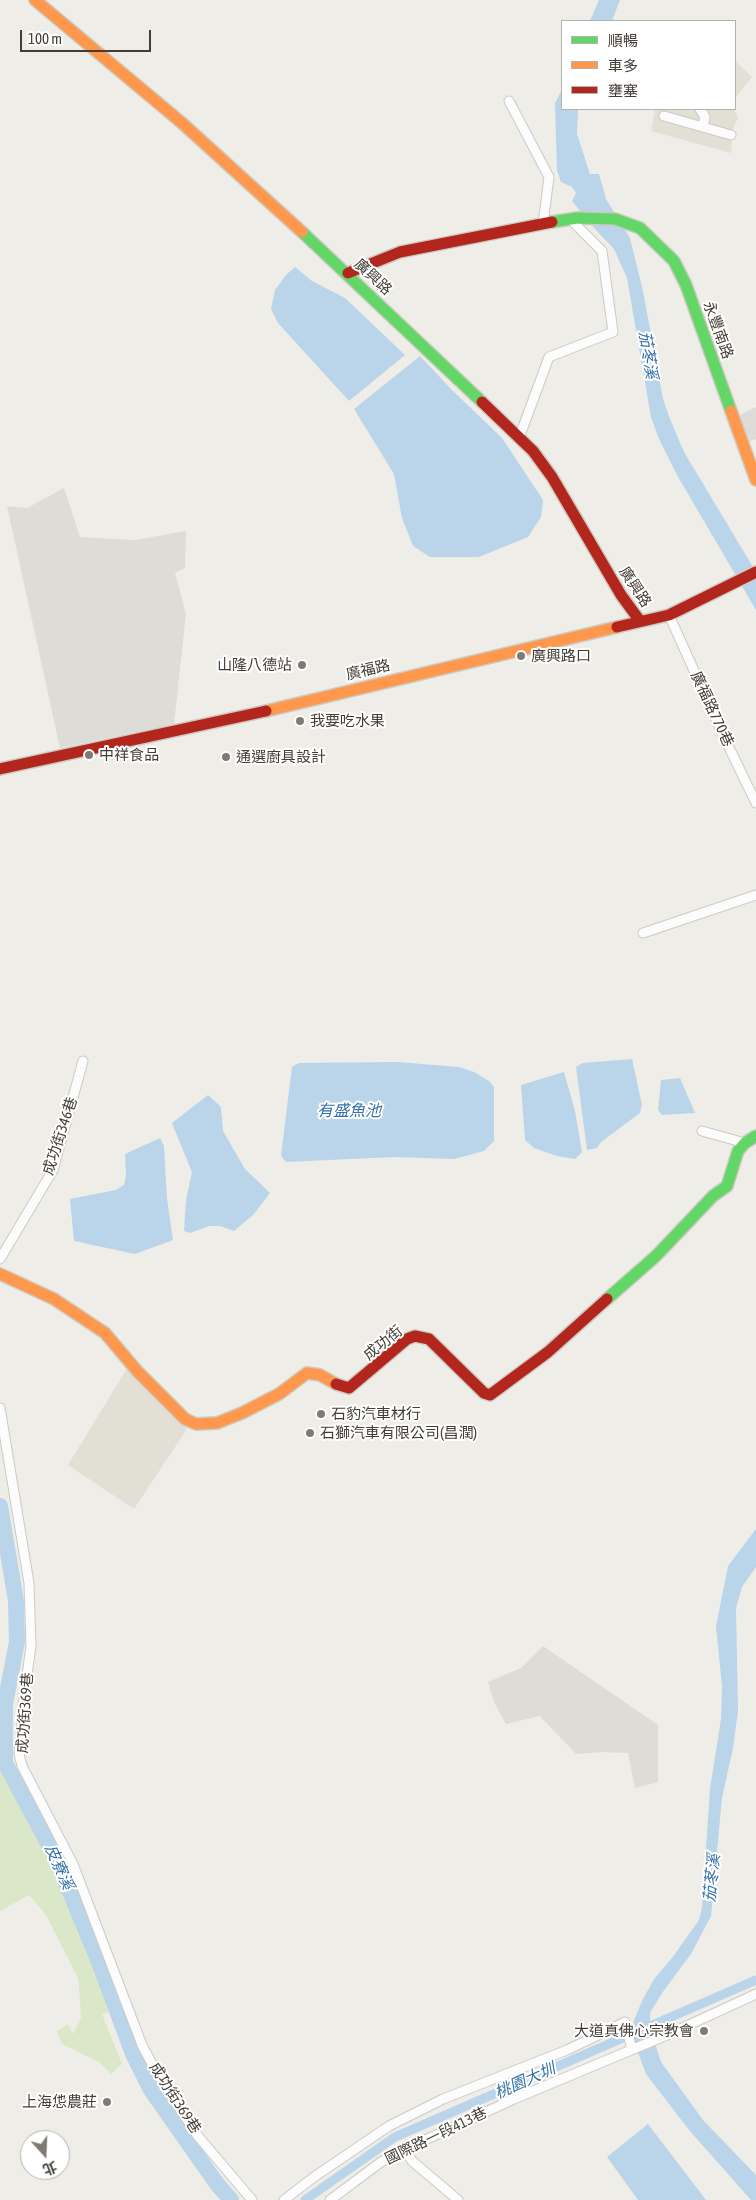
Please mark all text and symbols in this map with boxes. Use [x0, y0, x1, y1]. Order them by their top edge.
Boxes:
scale bar [22, 20, 154, 52]
legend [561, 20, 736, 110]
text: 100 m [28, 30, 62, 47]
text: 順暢 [608, 32, 638, 49]
text: 車多 [608, 57, 638, 74]
text: 壅塞 [608, 82, 638, 99]
street label: 廣興路 [350, 255, 396, 299]
street label: 永豐南路 [699, 299, 737, 361]
water label: 茄苳溪 [635, 330, 661, 380]
street label: 廣興路 [615, 563, 655, 611]
place label: 廣興路口 [531, 647, 591, 665]
marker: 廣興路口 [515, 650, 527, 662]
place label: 山隆八德站 [217, 656, 292, 674]
street label: 廣福路 [344, 656, 392, 684]
marker: 山隆八德站 [296, 659, 308, 671]
street label: 廣福路770巷 [687, 668, 737, 750]
place label: 我要吃水果 [310, 712, 385, 730]
marker: 我要吃水果 [294, 715, 306, 727]
place label: 中祥食品 [99, 746, 159, 764]
place label: 通選廚具設計 [236, 748, 326, 766]
marker: 中祥食品 [83, 749, 95, 761]
marker: 通選廚具設計 [220, 751, 232, 763]
street label: 成功街346巷 [39, 1095, 81, 1177]
water label: 有盛魚池 [317, 1101, 381, 1121]
street label: 成功街 [360, 1322, 406, 1364]
place label: 石豹汽車材行 [331, 1405, 421, 1423]
marker: 石豹汽車材行 [315, 1408, 327, 1420]
place label: 石獅汽車有限公司(昌潤) [320, 1424, 477, 1442]
marker: 石獅汽車有限公司(昌潤) [304, 1427, 316, 1439]
street label: 成功街369巷 [13, 1672, 37, 1754]
water label: 皮寮溪 [40, 1841, 78, 1893]
water label: 茄苳溪 [700, 1853, 724, 1903]
place label: 大道真佛心宗教會 [574, 2022, 694, 2040]
marker: 大道真佛心宗教會 [698, 2025, 710, 2037]
street label: 成功街369巷 [145, 2059, 205, 2137]
water label: 桃園大圳 [492, 2059, 558, 2103]
place label: 上海怹農莊 [22, 2093, 97, 2111]
marker: 上海怹農莊 [101, 2096, 113, 2108]
street label: 國際路一段413巷 [382, 2104, 490, 2168]
north arrow [20, 2130, 70, 2180]
text: 北 [40, 2158, 59, 2178]

